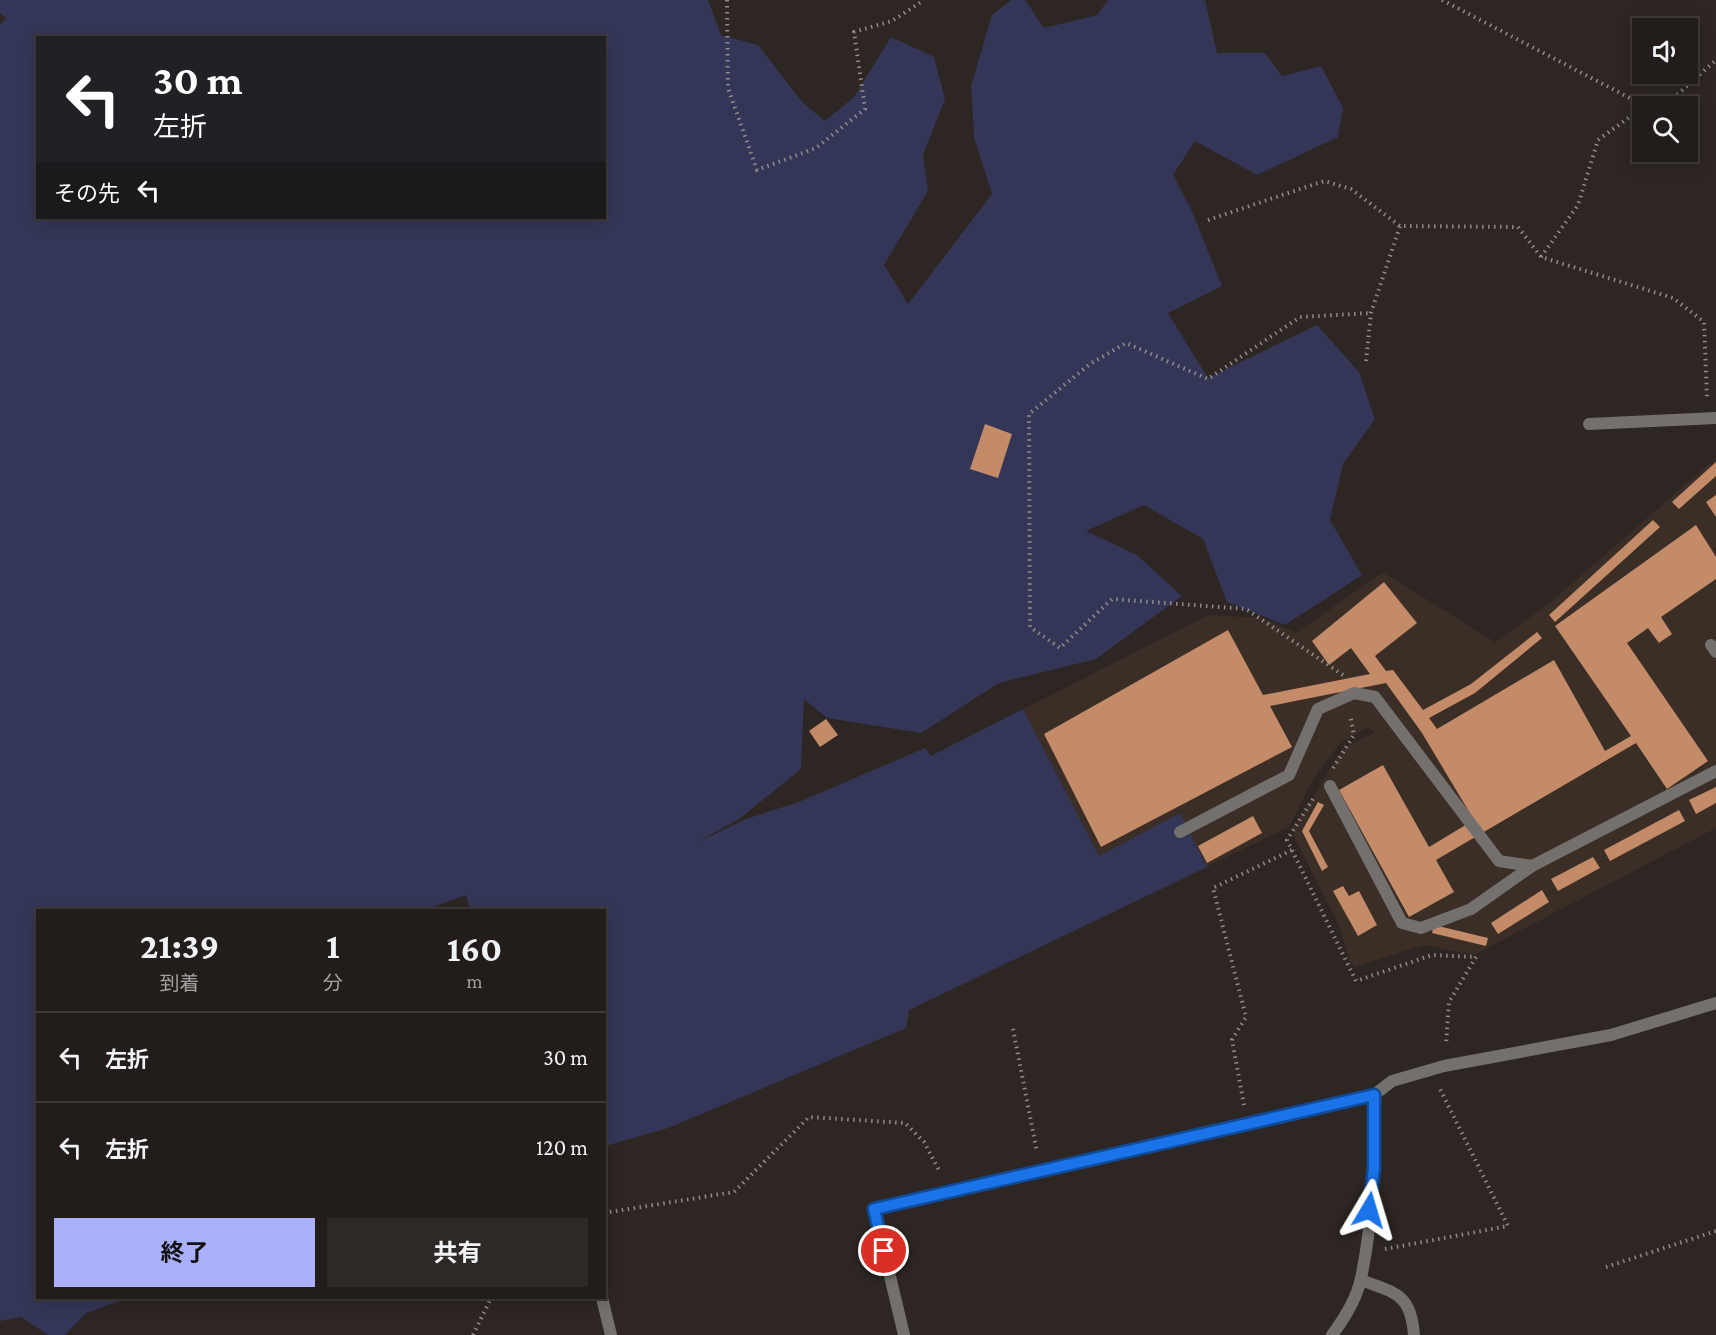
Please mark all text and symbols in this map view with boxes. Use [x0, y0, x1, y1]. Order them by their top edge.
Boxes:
map controls [1632, 18, 1698, 162]
button: sound [1632, 18, 1698, 84]
text: 30 m [153, 56, 243, 103]
icon: left [54, 60, 132, 138]
button: search [1632, 96, 1698, 162]
text: 左折 [153, 112, 207, 142]
icon: left [132, 174, 165, 207]
text: その先 [54, 181, 120, 206]
text: 21:39 [140, 926, 219, 966]
text: 1 [326, 926, 340, 966]
text: 160 [447, 929, 502, 969]
text: m [466, 970, 483, 992]
text: 到着 [160, 972, 200, 994]
text: 分 [323, 972, 343, 994]
icon: left [54, 1041, 87, 1074]
text: 30 m [543, 1045, 588, 1070]
text: 左折 [105, 1047, 149, 1072]
icon: left [54, 1131, 87, 1164]
text: 120 m [536, 1135, 588, 1160]
text: 左折 [105, 1137, 149, 1162]
position arrow [1337, 1178, 1401, 1242]
button: 終了 [54, 1218, 315, 1287]
button: 共有 [327, 1218, 588, 1287]
pin [858, 1225, 909, 1276]
icon: arrive [867, 1234, 900, 1267]

